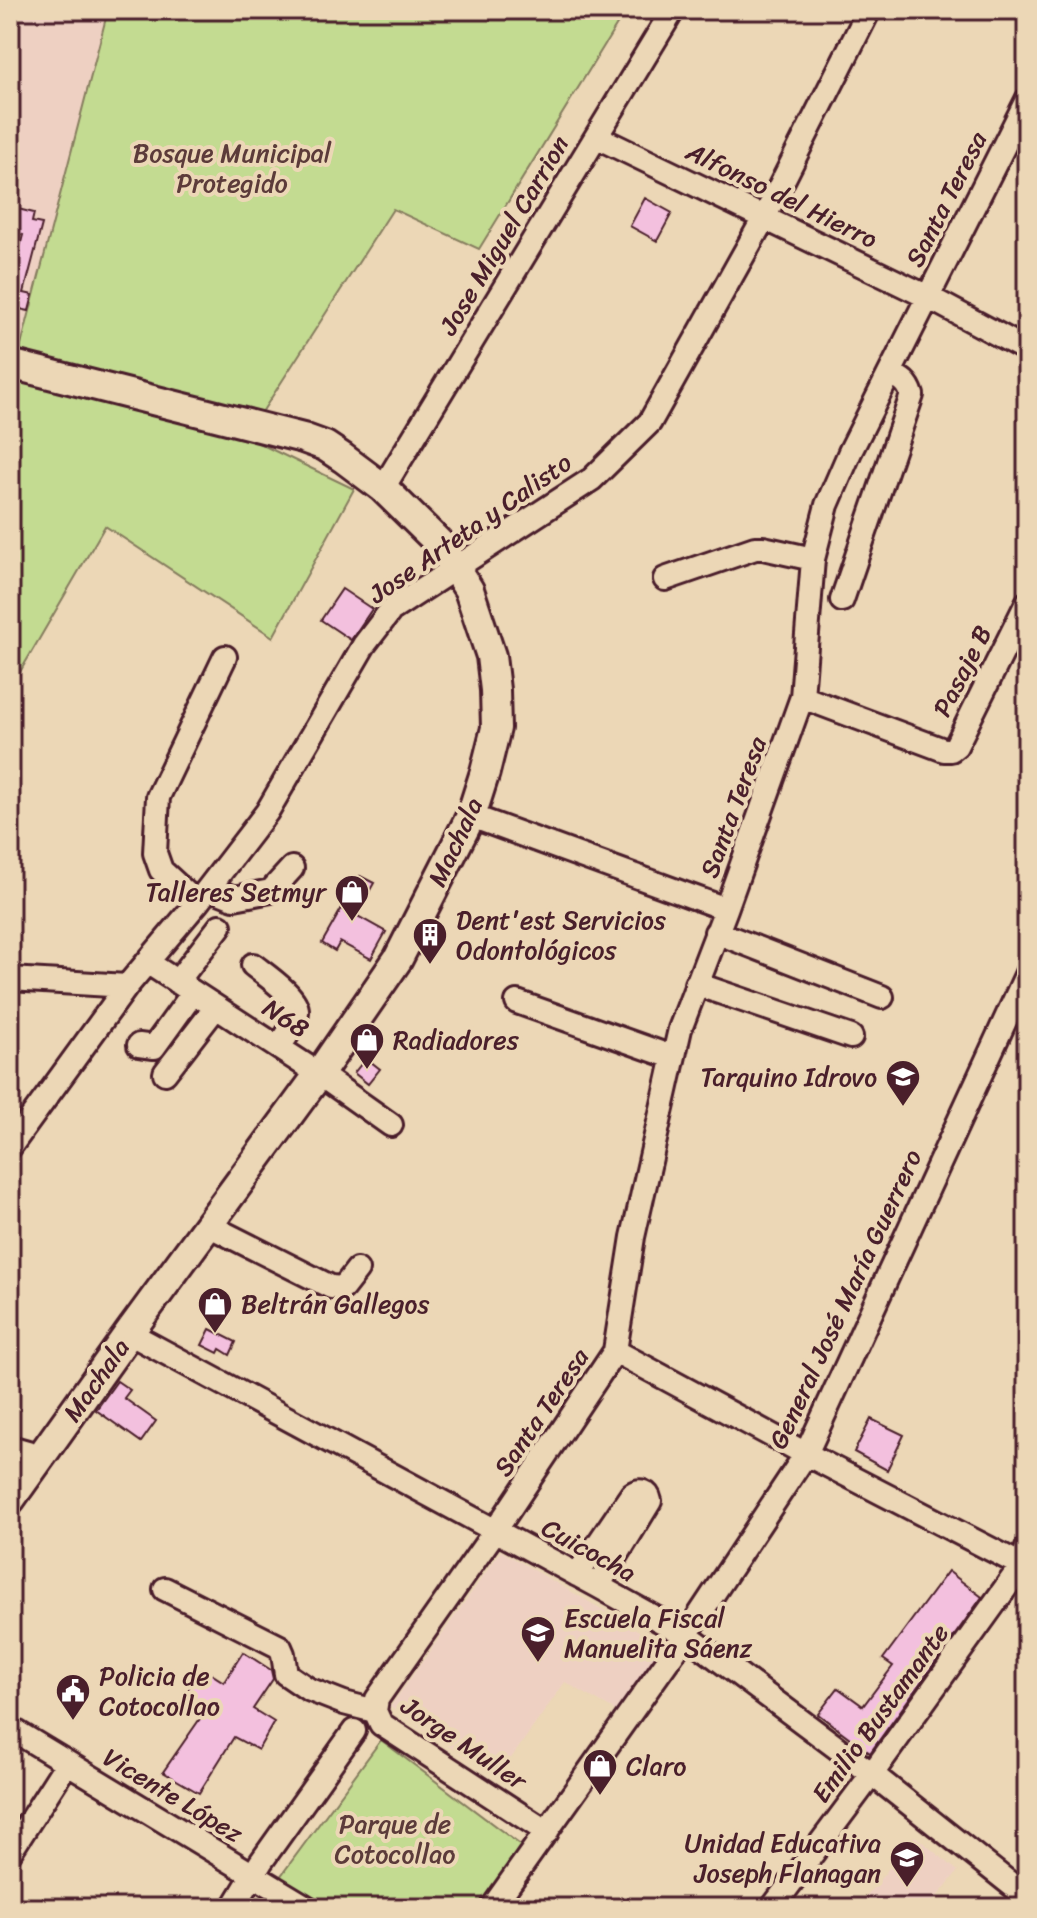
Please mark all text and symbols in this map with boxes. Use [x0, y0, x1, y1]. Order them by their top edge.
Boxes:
street label: Santa Teresa [892, 122, 1000, 275]
street label: Jose Miguel Carrion [425, 126, 582, 345]
street label: Alfonso del Hierro [677, 128, 886, 261]
park label: Bosque Municipal Protegido [133, 130, 332, 206]
street label: Jose Arteta y Calisto [358, 440, 582, 616]
street label: Pasaje B [919, 617, 1005, 725]
street label: Santa Teresa [686, 729, 780, 884]
street label: Machala [414, 790, 496, 894]
place label: Talleres Setmyr [146, 869, 327, 915]
shop icon: Talleres Setmyr [333, 873, 371, 923]
place label: Dent'est Servicios Odontológicos [456, 897, 666, 973]
building icon: Dent'est Servicios Odontológicos [411, 916, 449, 966]
street label: N68 [253, 986, 319, 1051]
place label: Radiadores [393, 1017, 520, 1063]
shop icon: Radiadores [348, 1021, 386, 1071]
place label: Tarquino Idrovo [700, 1054, 877, 1100]
school or university icon: Tarquino Idrovo [884, 1058, 922, 1108]
street label: General José María Guerrero [755, 1141, 935, 1457]
place label: Beltrán Gallegos [241, 1281, 429, 1327]
shop icon: Beltrán Gallegos [196, 1285, 234, 1335]
street label: Machala [50, 1328, 142, 1432]
street label: Santa Teresa [481, 1337, 602, 1486]
street label: Cuicocha [533, 1505, 645, 1595]
place label: Escuela Fiscal Manuelita Sáenz [564, 1595, 753, 1671]
street label: Emilio Bustamante [799, 1613, 961, 1813]
school or university icon: Escuela Fiscal Manuelita Sáenz [519, 1614, 557, 1664]
place label: Policia de Cotocollao [99, 1653, 220, 1729]
public building icon: Policia de Cotocollao [54, 1672, 92, 1722]
street label: Jorge Muller [390, 1683, 538, 1803]
street label: Vicente López [94, 1735, 253, 1856]
place label: Claro [626, 1743, 687, 1789]
shop icon: Claro [581, 1747, 619, 1797]
park label: Parque de Cotocollao [335, 1801, 455, 1877]
place label: Unidad Educativa Joseph Flanagan [684, 1820, 881, 1896]
school or university icon: Unidad Educativa Joseph Flanagan [888, 1839, 926, 1889]

